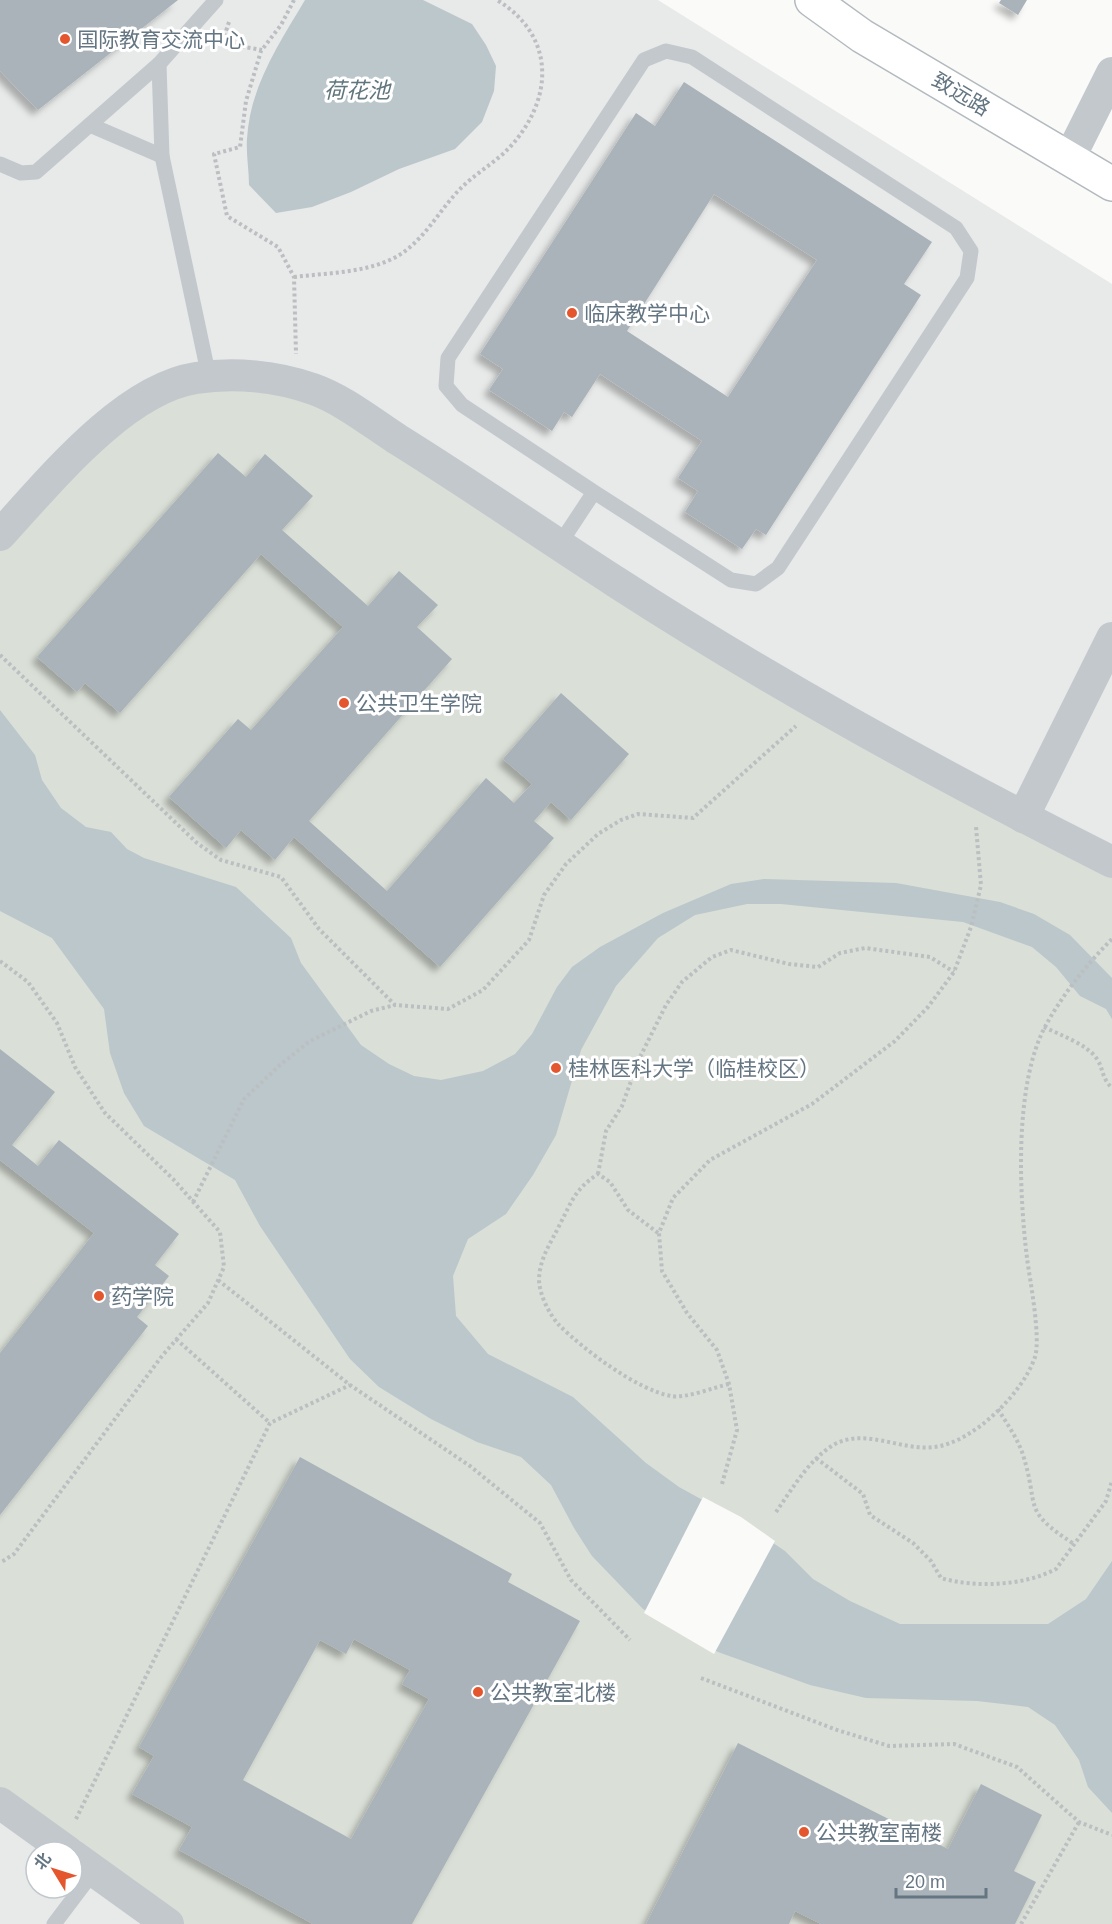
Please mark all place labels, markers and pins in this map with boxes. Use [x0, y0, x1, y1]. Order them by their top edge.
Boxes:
place label: 国际教育交流中心 [77, 28, 245, 51]
marker: 国际教育交流中心 [58, 32, 72, 46]
place label: 临床教学中心 [584, 302, 710, 325]
marker: 临床教学中心 [565, 306, 579, 320]
place label: 公共卫生学院 [356, 692, 482, 715]
marker: 公共卫生学院 [337, 696, 351, 710]
place label: 桂林医科大学（临桂校区） [568, 1057, 820, 1080]
marker: 桂林医科大学（临桂校区） [549, 1061, 563, 1075]
place label: 药学院 [111, 1285, 174, 1308]
marker: 药学院 [92, 1289, 106, 1303]
place label: 公共教室北楼 [490, 1681, 616, 1704]
marker: 公共教室北楼 [471, 1685, 485, 1699]
place label: 公共教室南楼 [816, 1821, 942, 1844]
marker: 公共教室南楼 [797, 1825, 811, 1839]

